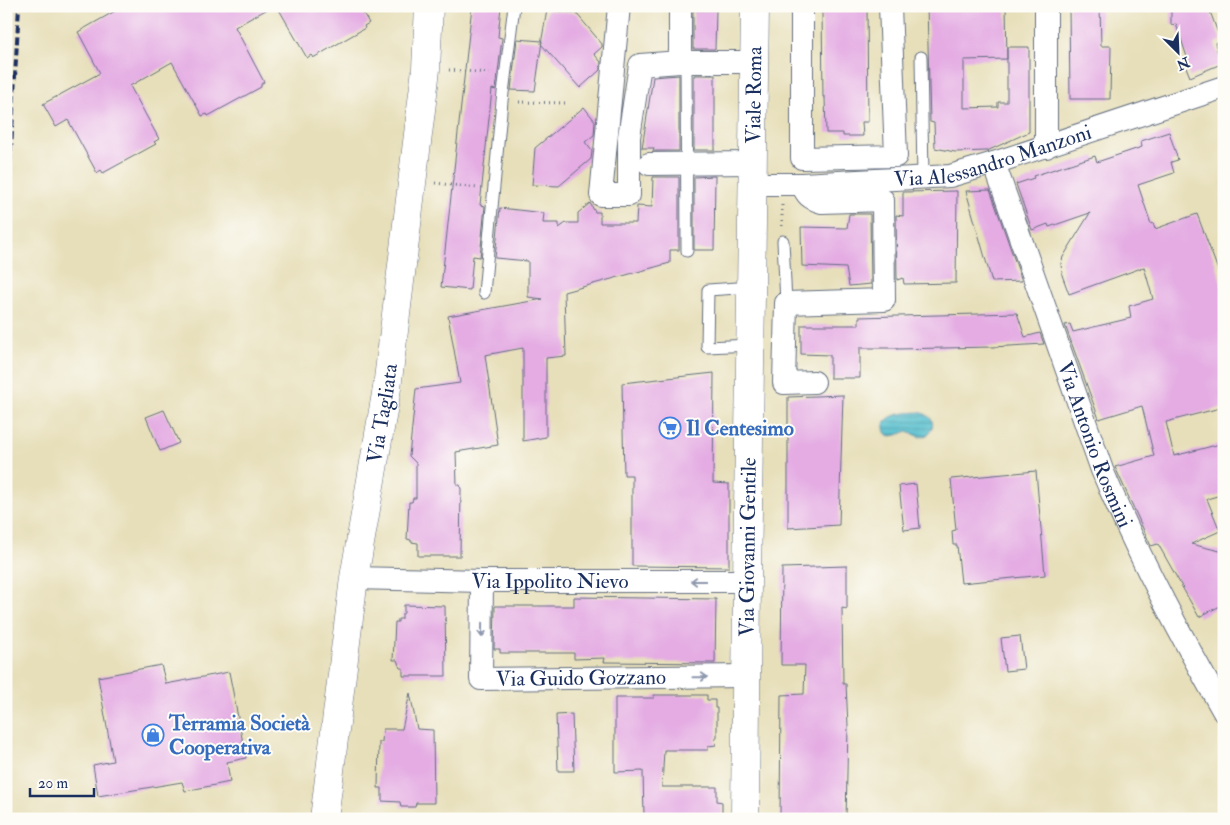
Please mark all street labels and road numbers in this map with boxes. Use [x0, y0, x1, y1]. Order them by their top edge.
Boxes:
street label: Viale Roma [740, 46, 768, 144]
street label: Via Alessandro Manzoni [893, 119, 1095, 193]
street label: Via Antonio Rosmini [1051, 358, 1139, 532]
street label: Via Tagliata [361, 362, 404, 465]
street label: Via Giovanni Gentile [734, 457, 763, 637]
street label: Via Ippolito Nievo [471, 568, 629, 595]
street label: Via Guido Gozzano [496, 664, 666, 693]

